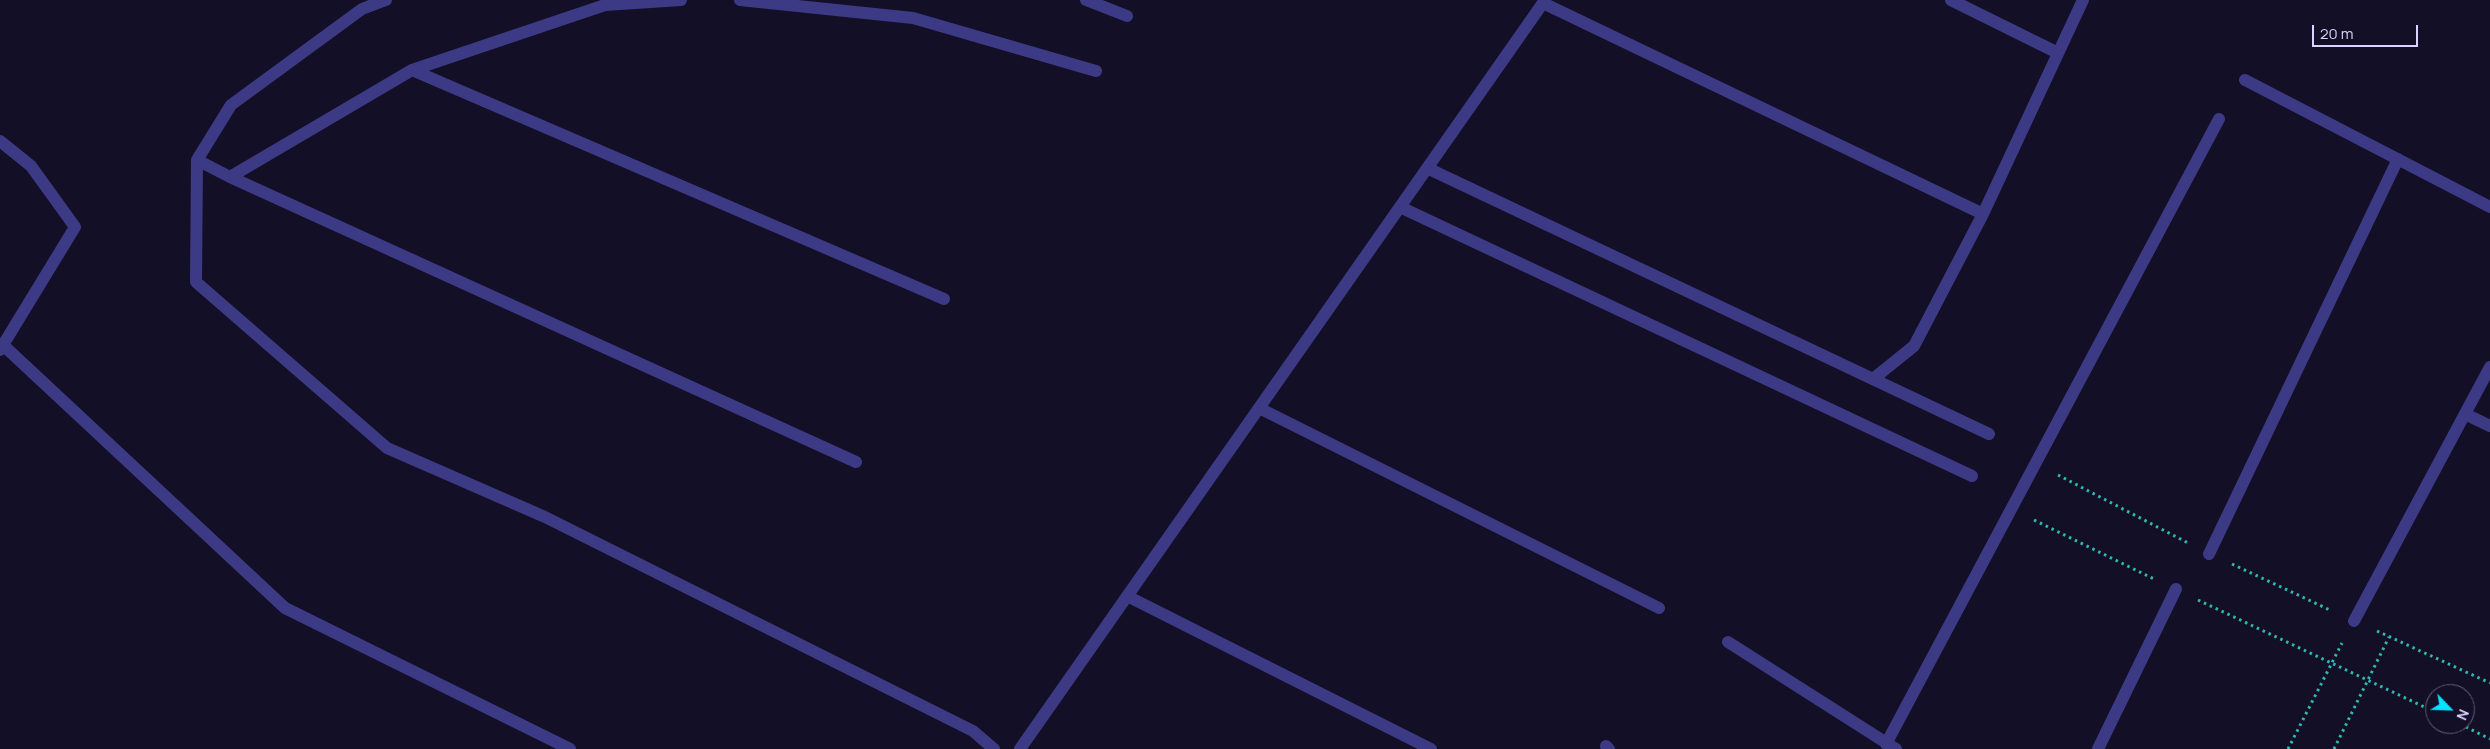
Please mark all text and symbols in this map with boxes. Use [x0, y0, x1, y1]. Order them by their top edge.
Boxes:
scale bar [2315, 15, 2421, 47]
text: 20 m [2320, 23, 2353, 44]
north arrow [2425, 684, 2475, 734]
text: N [2453, 706, 2474, 723]

